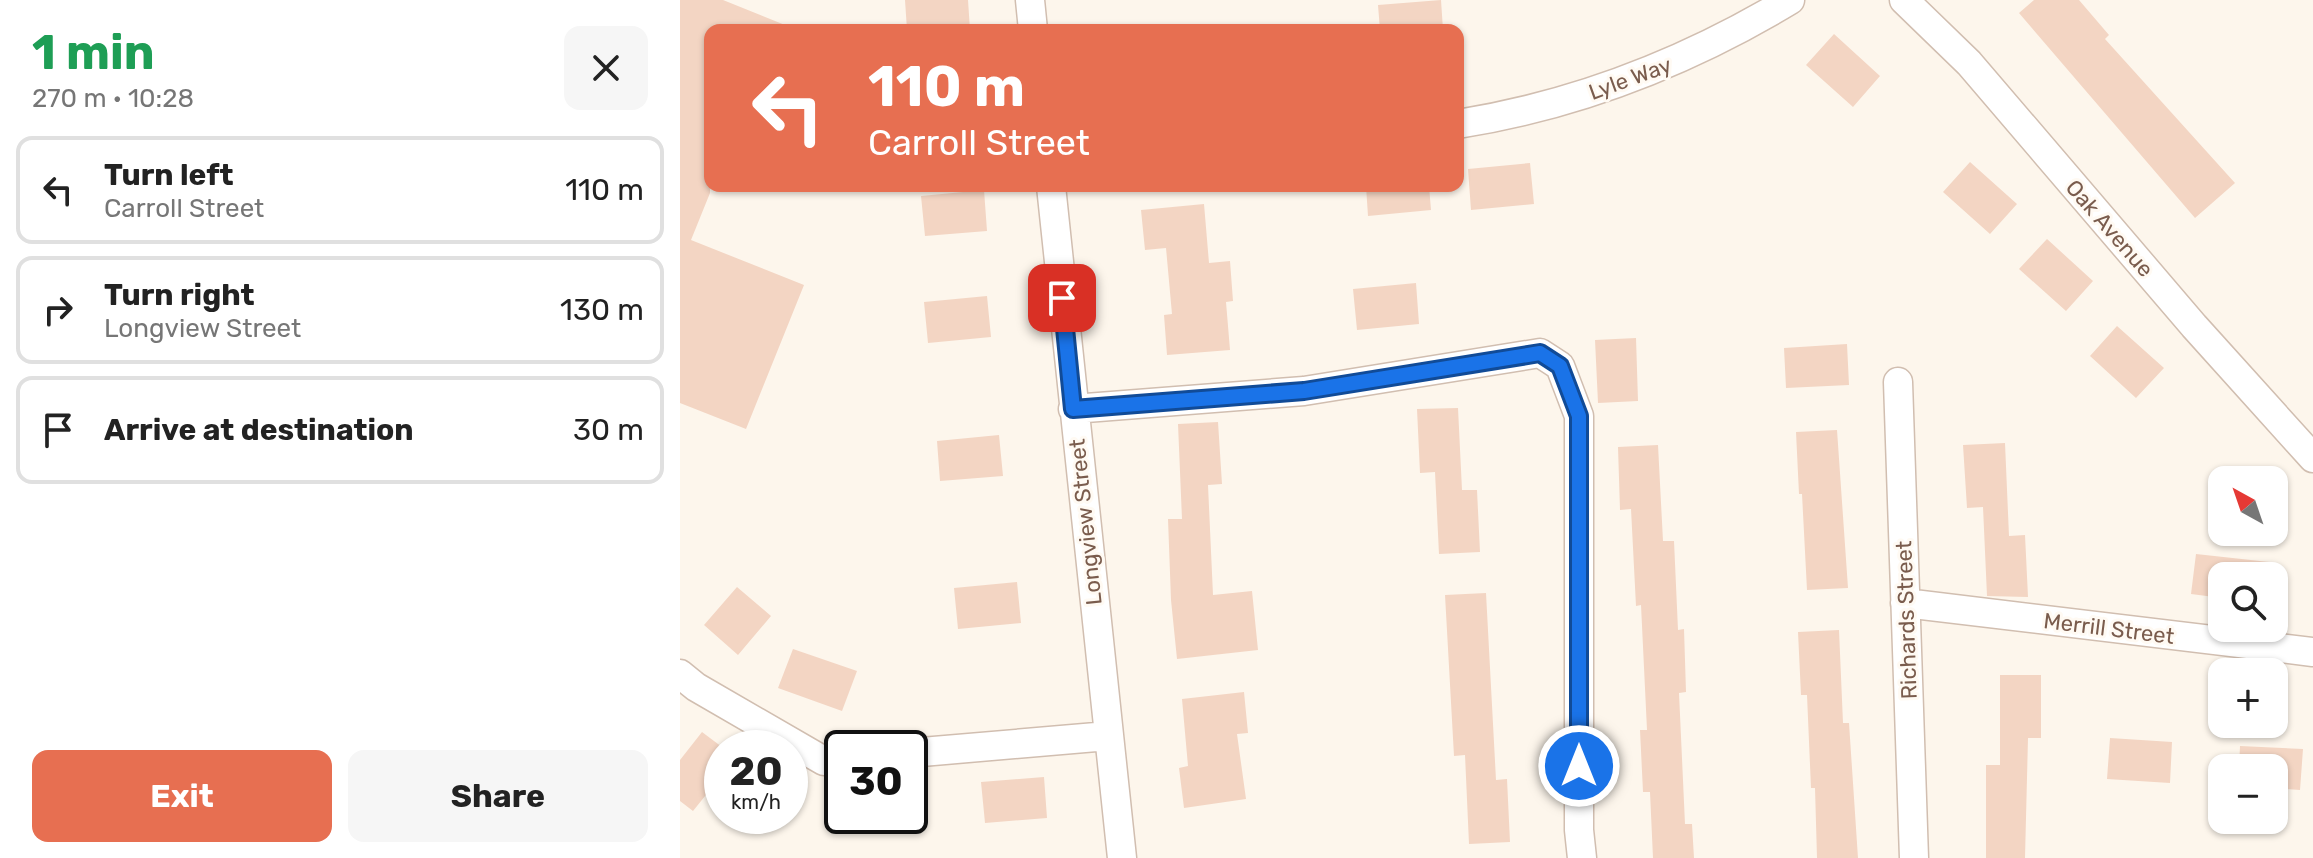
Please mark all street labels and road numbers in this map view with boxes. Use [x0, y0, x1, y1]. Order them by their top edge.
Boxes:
street label: Lyle Way [1585, 51, 1675, 106]
street label: Oak Avenue [2060, 174, 2159, 282]
street label: Longview Street [1063, 437, 1108, 606]
street label: Richards Street [1890, 540, 1923, 700]
street label: Merrill Street [2042, 607, 2176, 650]

